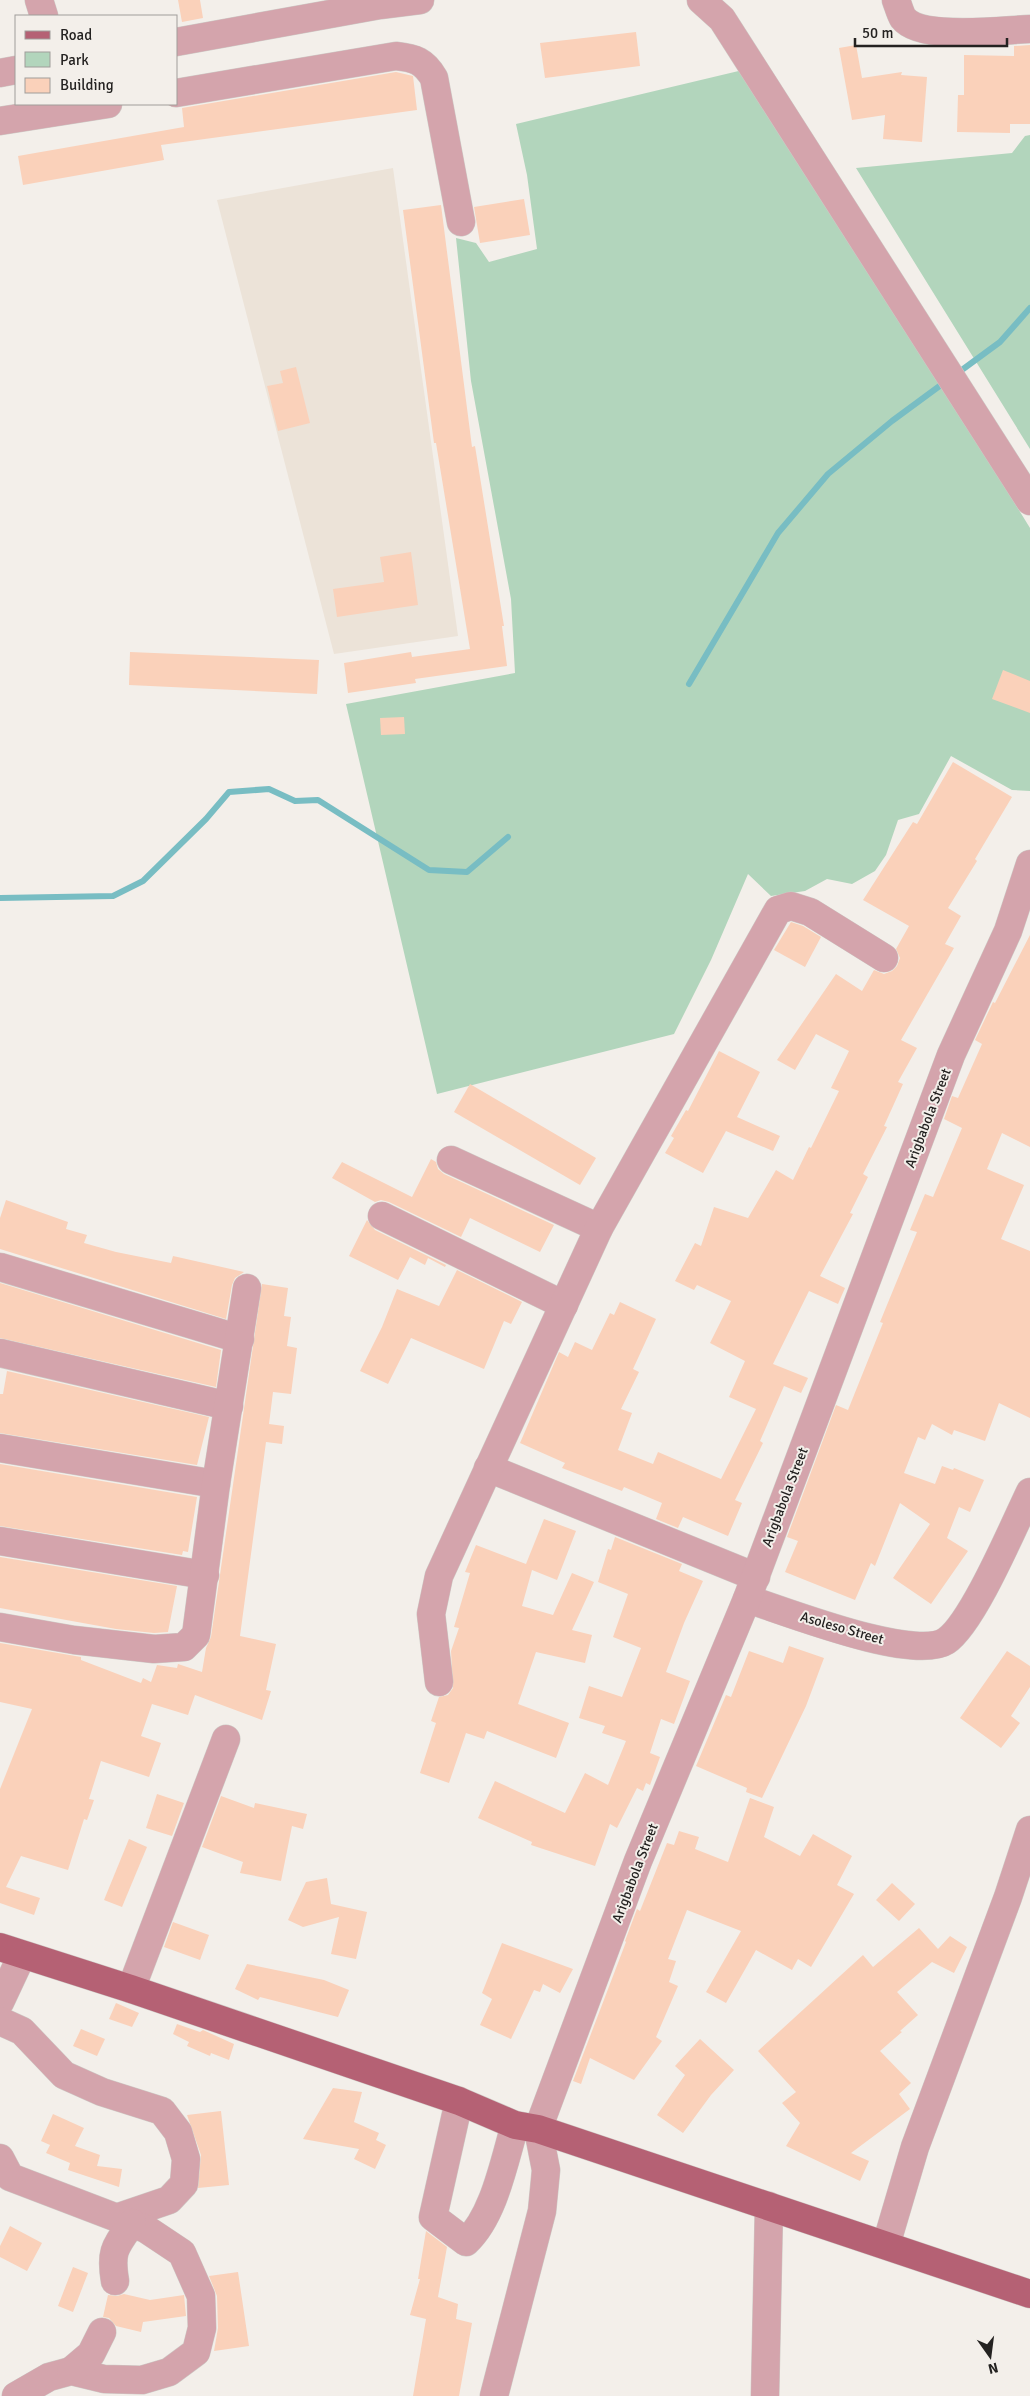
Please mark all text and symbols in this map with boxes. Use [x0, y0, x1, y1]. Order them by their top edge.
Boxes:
legend [15, 15, 178, 105]
scale bar [855, 15, 1008, 47]
text: 50 m [862, 24, 893, 42]
text: Road [60, 26, 92, 44]
text: Park [60, 51, 89, 69]
text: Building [60, 76, 114, 94]
street label: Arigbabola Street [901, 1066, 955, 1170]
street label: Arigbabola Street [758, 1445, 812, 1549]
street label: Asoleso Street [798, 1608, 886, 1648]
street label: Arigbabola Street [608, 1821, 662, 1925]
north arrow [965, 2331, 1015, 2381]
text: N [986, 2359, 1000, 2378]

